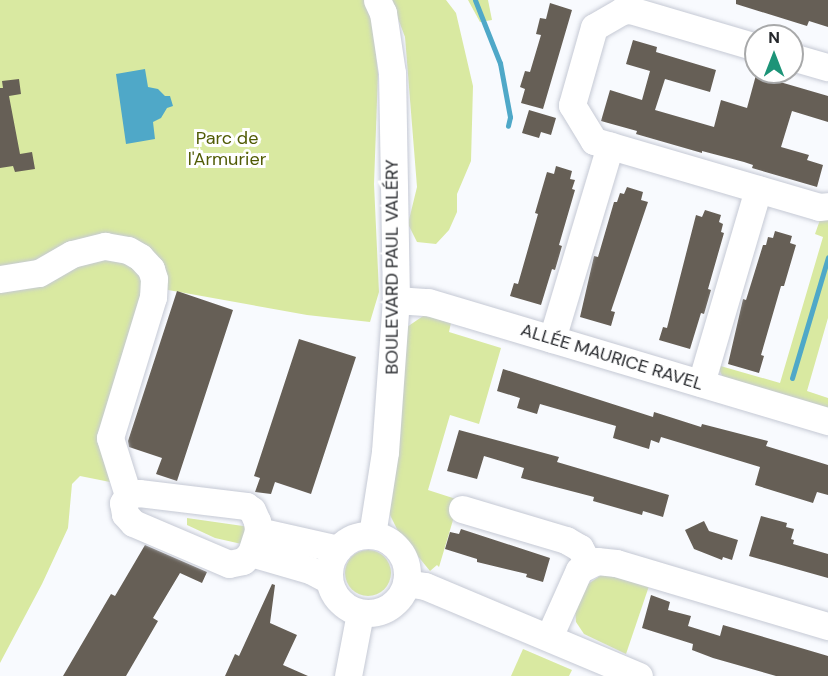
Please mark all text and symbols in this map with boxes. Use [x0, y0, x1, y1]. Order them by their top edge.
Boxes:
north arrow [744, 24, 804, 84]
text: N [768, 27, 780, 48]
park label: Parc de l'Armurier [188, 128, 266, 170]
street label: BOULEVARD PAUL VALÉRY [381, 159, 403, 375]
street label: ALLÉE MAURICE RAVEL [518, 319, 706, 395]

